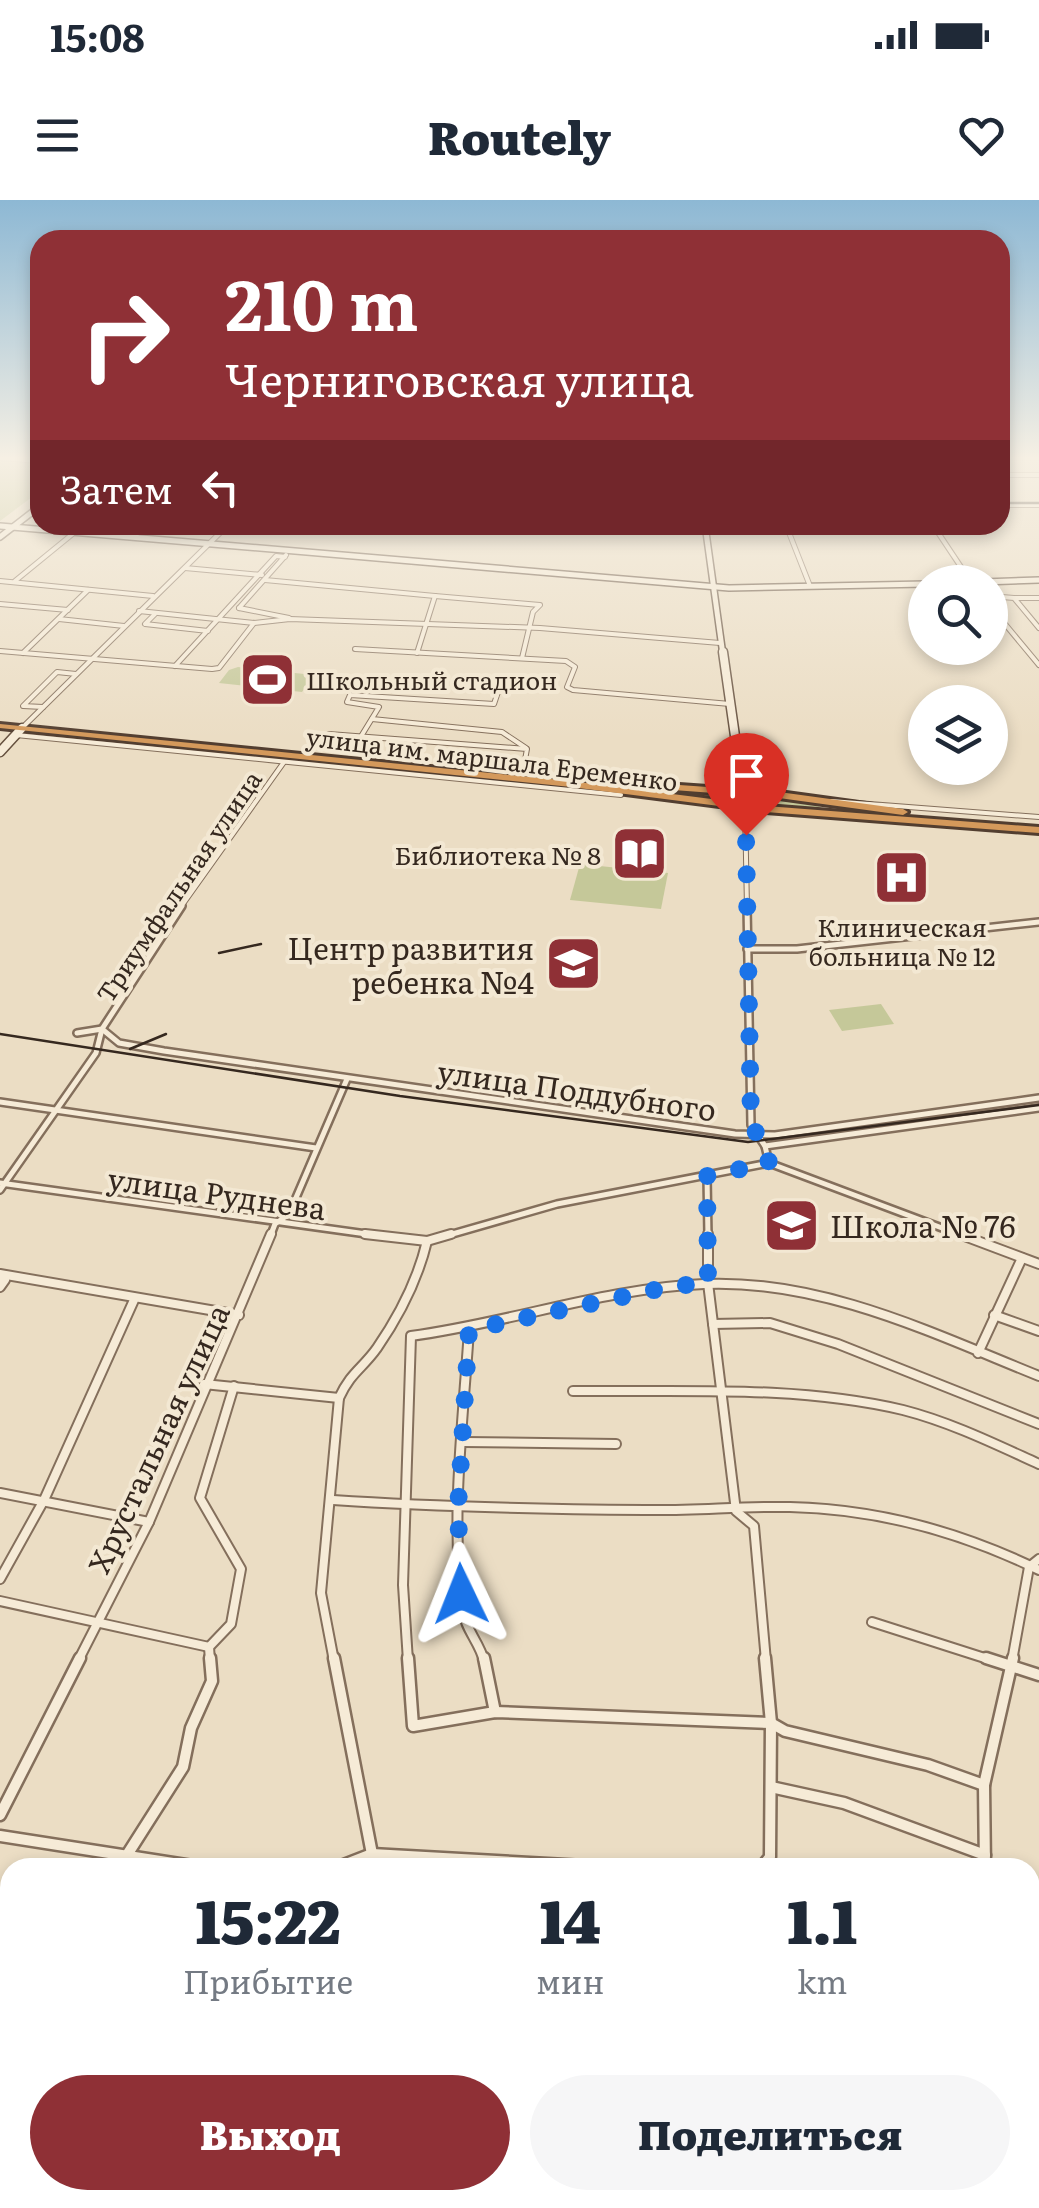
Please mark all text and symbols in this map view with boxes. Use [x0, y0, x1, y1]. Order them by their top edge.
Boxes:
text: 15:08 [50, 7, 145, 64]
text: Routely [428, 102, 611, 169]
icon: menu [30, 108, 85, 163]
icon: heart [954, 108, 1009, 163]
text: 210 m [225, 249, 418, 353]
icon: right [60, 270, 190, 400]
text: Черниговская улица [225, 344, 694, 411]
text: Затем [60, 459, 173, 516]
icon: left [193, 460, 248, 515]
map controls [908, 565, 1008, 785]
button: search [908, 565, 1008, 665]
sports icon: Школьный стадион [237, 649, 297, 709]
place label: Школьный стадион [306, 661, 557, 698]
button: layers [908, 685, 1008, 785]
street label: улица им. маршала Еременко [304, 717, 680, 799]
pin [704, 733, 789, 836]
icon: arrive [719, 748, 774, 803]
street label: Триумфальная улица [86, 762, 270, 1010]
library icon: Библиотека № 8 [610, 824, 670, 884]
place label: Библиотека № 8 [395, 836, 601, 873]
hospital icon: Клиническая больница № 12 [872, 847, 932, 907]
place label: Клиническая больница № 12 [808, 908, 996, 974]
place label: Центр развития ребенка №4 [288, 925, 534, 1003]
school or university icon: Центр развития ребенка №4 [543, 934, 603, 994]
street label: улица Поддубного [435, 1048, 719, 1130]
street label: улица Руднева [105, 1155, 330, 1229]
school or university icon: Школа № 76 [761, 1195, 821, 1255]
place label: Школа № 76 [830, 1203, 1016, 1247]
street label: Хрустальная улица [75, 1295, 239, 1580]
position arrow [409, 1542, 513, 1646]
text: 15:22 [196, 1873, 341, 1962]
text: 14 [540, 1873, 601, 1962]
text: 1.1 [787, 1873, 857, 1962]
text: Прибытие [183, 1956, 353, 2004]
text: мин [536, 1956, 604, 2004]
text: km [797, 1956, 847, 2004]
button: Выход [30, 2075, 510, 2190]
button: Поделиться [530, 2075, 1010, 2190]

